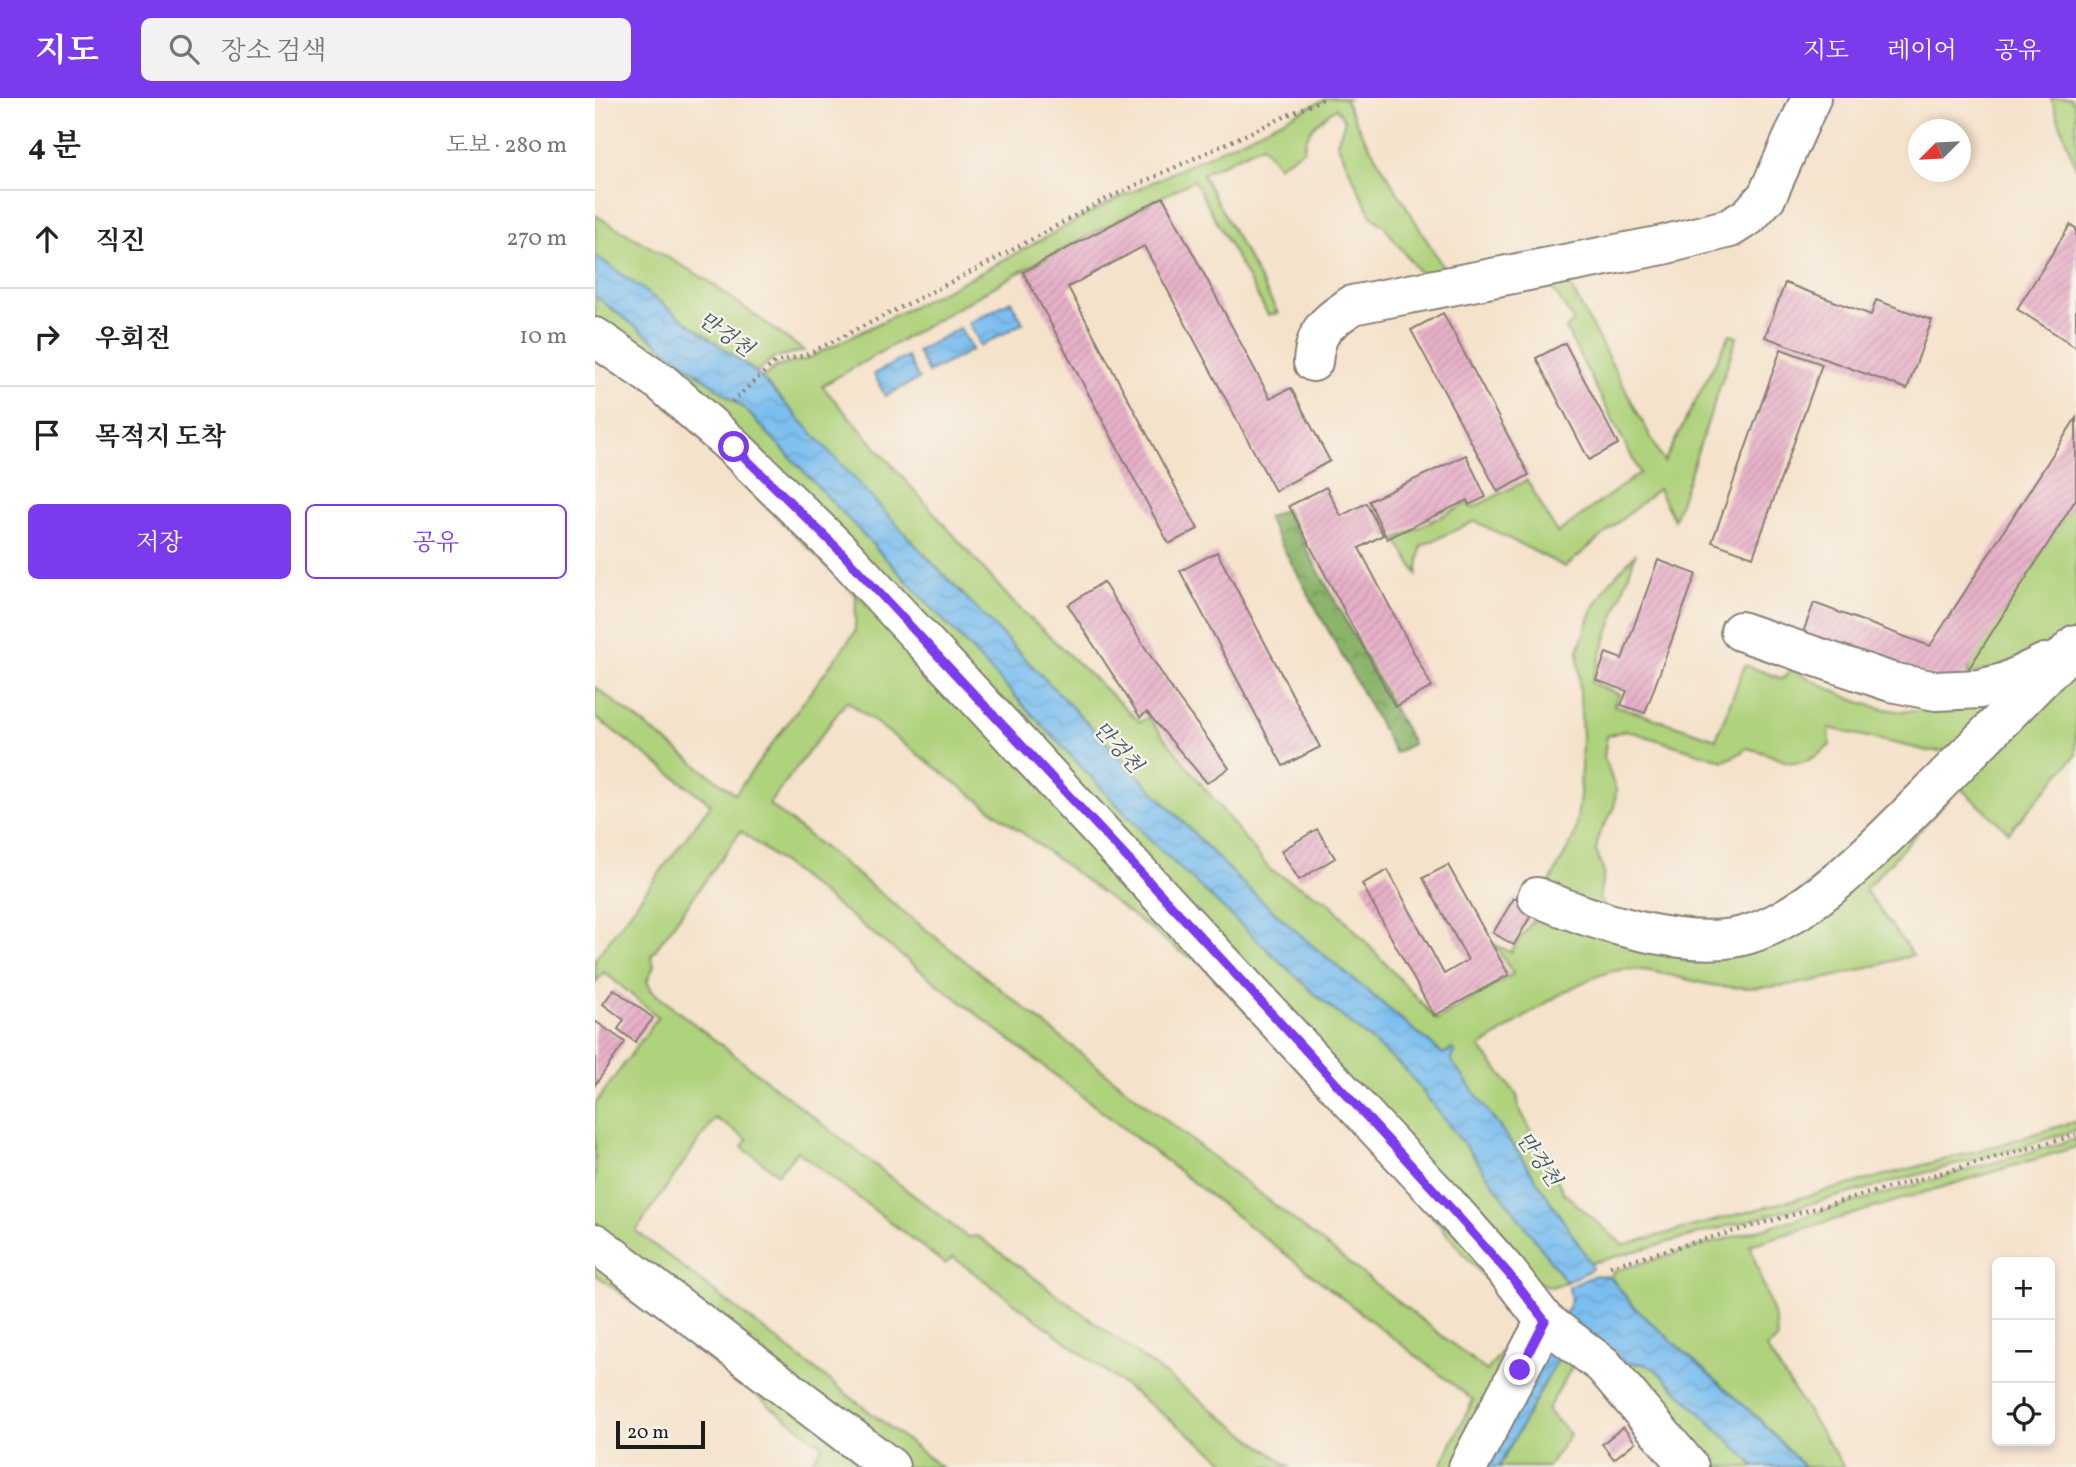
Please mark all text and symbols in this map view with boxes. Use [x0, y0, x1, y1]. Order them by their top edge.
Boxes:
search box [141, 18, 631, 81]
text: 지도 [35, 30, 99, 76]
icon: search [165, 30, 203, 68]
text: 장소 검색 [221, 34, 326, 70]
text: 지도 [1803, 35, 1849, 69]
text: 레이어 [1887, 35, 1957, 69]
text: 공유 [1995, 35, 2041, 69]
north arrow [1908, 119, 1971, 182]
text: 4 분 [28, 126, 81, 168]
text: 도보 · 280 m [446, 130, 567, 162]
icon: ahead [28, 220, 66, 258]
text: 270 m [506, 223, 567, 255]
text: 직진 [95, 224, 145, 260]
water label: 만겅천 [692, 306, 760, 366]
icon: right [28, 318, 66, 356]
text: 10 m [519, 321, 567, 353]
text: 우회전 [95, 322, 170, 358]
icon: arrive [28, 416, 66, 454]
text: 목적지 도착 [95, 420, 226, 456]
route start [718, 431, 749, 462]
button: 저장 [28, 504, 291, 579]
button: 공유 [305, 504, 567, 579]
water label: 만겅천 [1086, 716, 1149, 781]
water label: 만겅천 [1508, 1127, 1568, 1195]
map controls [1992, 1257, 2055, 1446]
button: + [1992, 1257, 2055, 1320]
button: − [1992, 1320, 2055, 1383]
route end [1504, 1354, 1535, 1385]
button: locate [1992, 1383, 2055, 1446]
scale bar [616, 1418, 705, 1450]
text: 20 m [627, 1420, 669, 1446]

